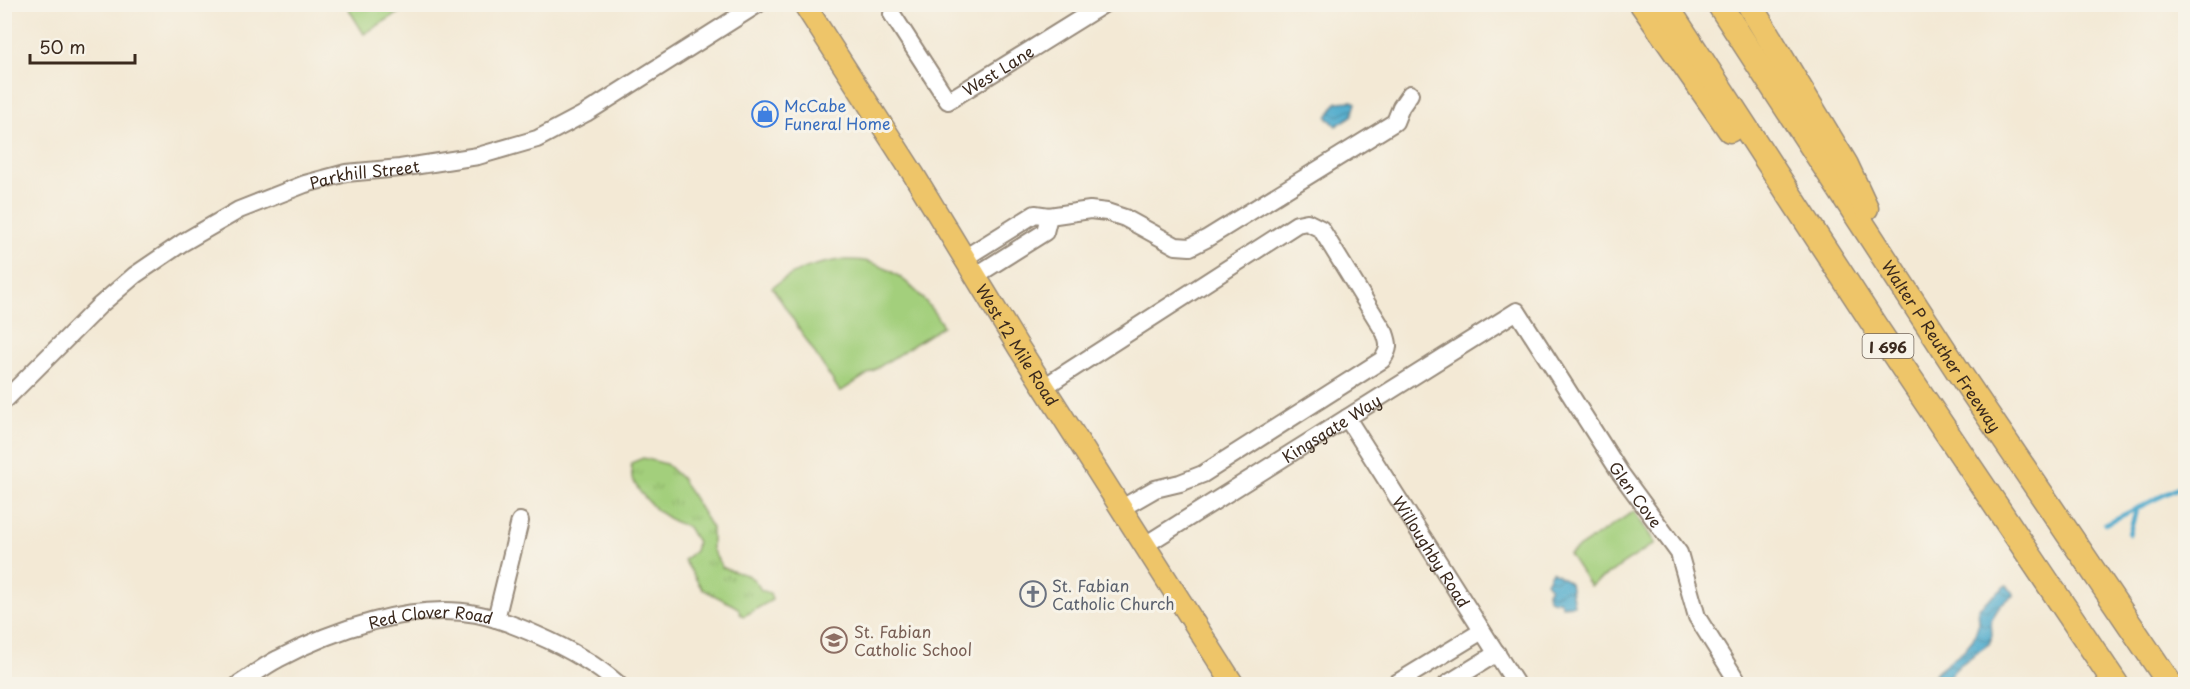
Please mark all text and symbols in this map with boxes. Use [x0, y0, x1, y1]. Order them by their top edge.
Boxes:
scale bar [30, 27, 135, 65]
text: 50 m [39, 33, 86, 60]
street label: West Lane [958, 39, 1038, 101]
place label: McCabe Funeral Home [784, 93, 891, 135]
shop icon: McCabe Funeral Home [750, 99, 780, 129]
street label: Parkhill Street [307, 153, 421, 194]
street label: Walter P Reuther Freeway [1877, 255, 2008, 436]
street label: West 12 Mile Road [971, 279, 1065, 410]
road number: I 696 [1862, 334, 1914, 358]
street label: Kingsgate Way [1277, 388, 1385, 468]
street label: Glen Cove [1604, 456, 1668, 532]
street label: Willoughby Road [1387, 491, 1476, 612]
place label: St. Fabian Catholic Church [1052, 573, 1175, 615]
church icon: St. Fabian Catholic Church [1018, 579, 1048, 609]
street label: Red Clover Road [365, 599, 496, 634]
place label: St. Fabian Catholic School [854, 619, 972, 661]
school or university icon: St. Fabian Catholic School [819, 625, 849, 655]

